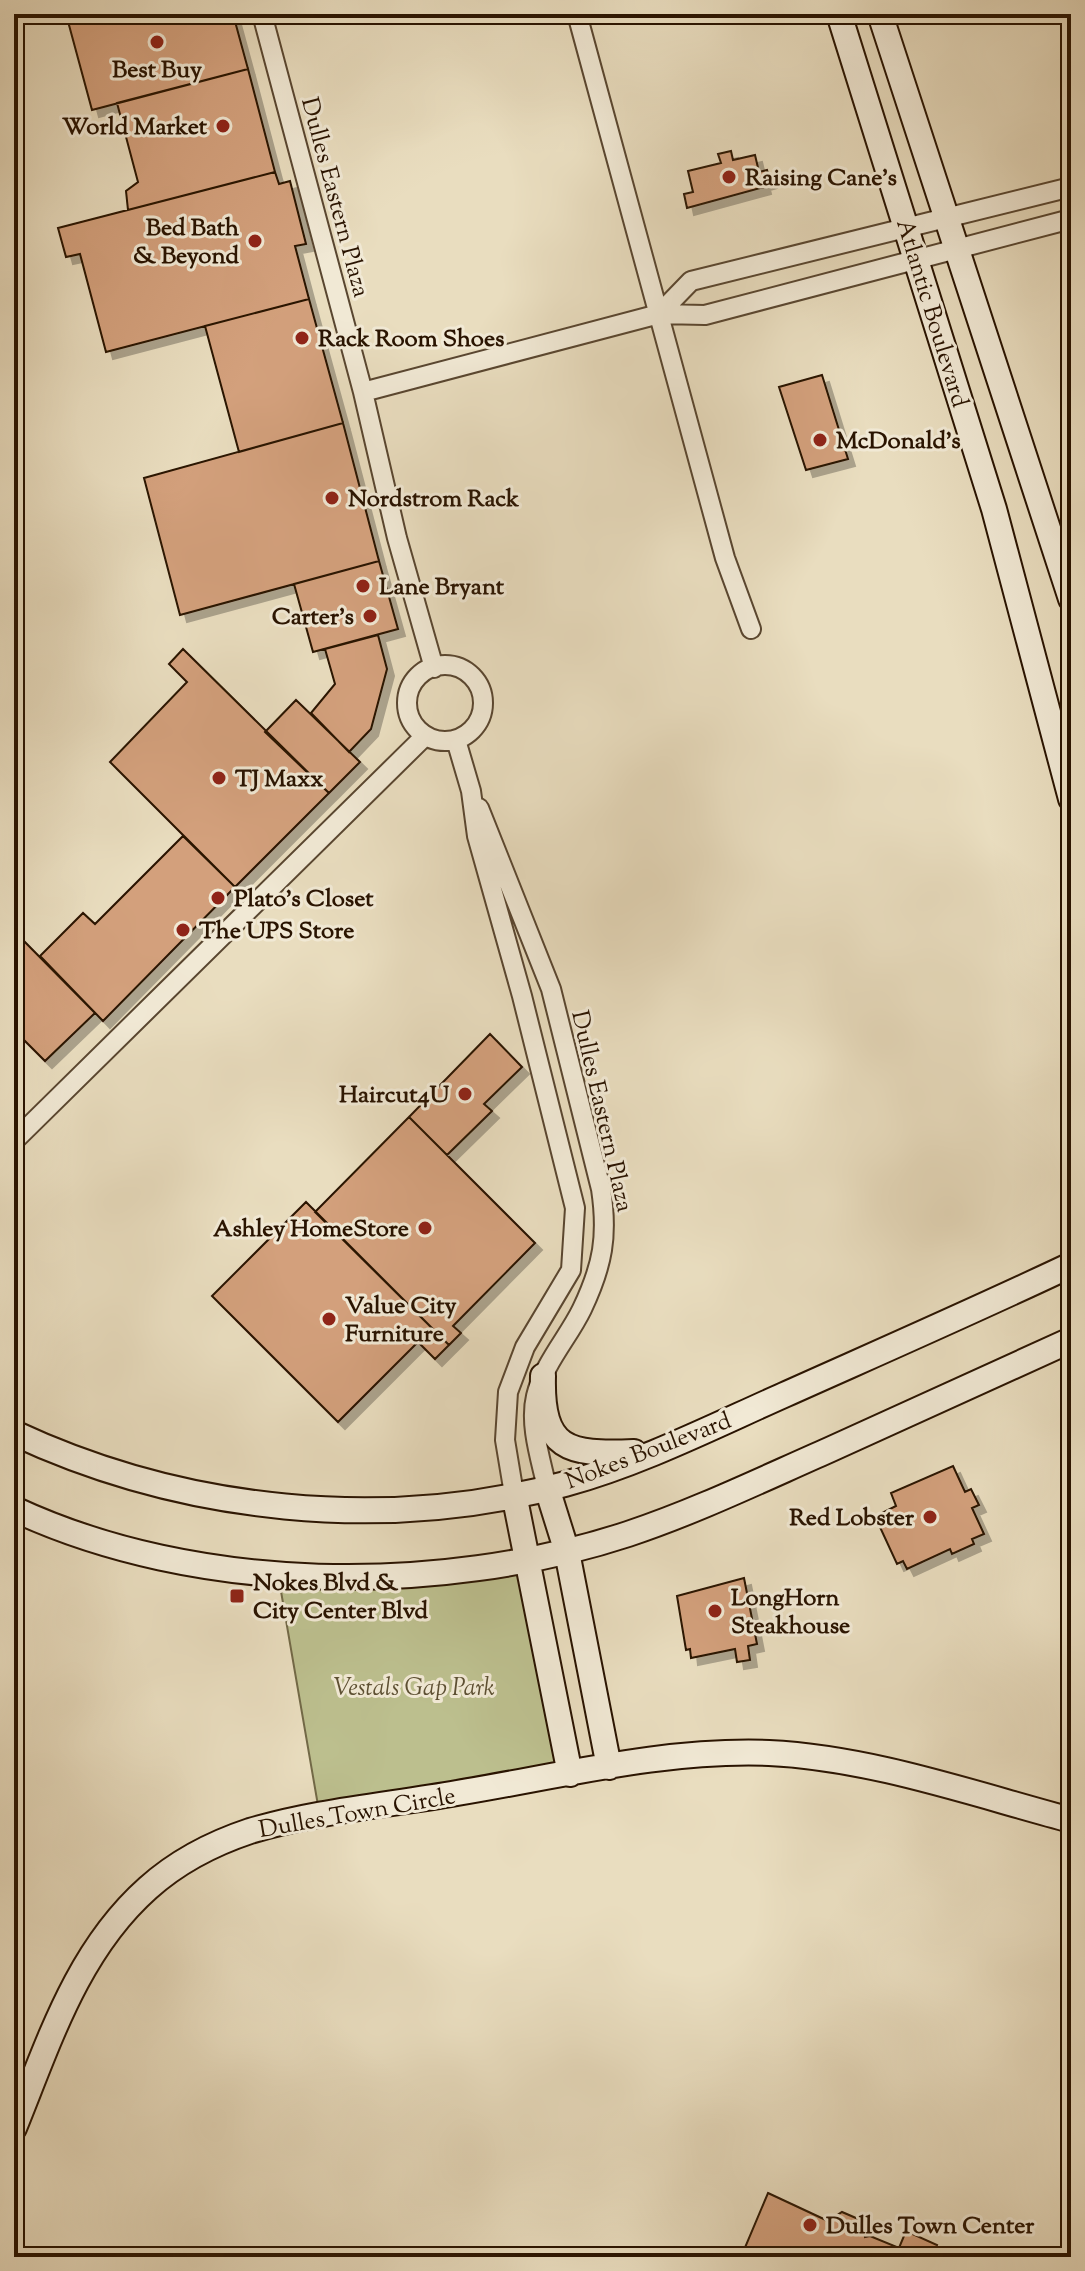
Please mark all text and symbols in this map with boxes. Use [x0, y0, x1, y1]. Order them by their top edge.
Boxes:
marker: Best Buy [148, 33, 166, 51]
place label: Best Buy [112, 54, 202, 88]
street label: Dulles Eastern Plaza [291, 94, 377, 301]
place label: World Market [62, 111, 208, 145]
marker: World Market [214, 117, 232, 135]
place label: Raising Cane's [745, 162, 897, 196]
marker: Raising Cane's [720, 168, 738, 186]
place label: Bed Bath & Beyond [133, 212, 240, 274]
street label: Atlantic Boulevard [886, 215, 976, 412]
marker: Bed Bath & Beyond [246, 232, 264, 250]
place label: Rack Room Shoes [318, 323, 505, 357]
marker: Rack Room Shoes [293, 329, 311, 347]
place label: McDonald's [836, 425, 961, 459]
marker: McDonald's [811, 431, 829, 449]
place label: Nordstrom Rack [348, 483, 520, 517]
marker: Nordstrom Rack [323, 489, 341, 507]
place label: Lane Bryant [379, 571, 505, 605]
marker: Lane Bryant [354, 577, 372, 595]
place label: Carter's [272, 601, 354, 635]
marker: Carter's [361, 607, 379, 625]
place label: TJ Maxx [235, 763, 323, 797]
marker: TJ Maxx [210, 769, 228, 787]
place label: Plato's Closet [234, 883, 374, 917]
marker: Plato's Closet [209, 889, 227, 907]
place label: The UPS Store [199, 915, 354, 949]
marker: The UPS Store [174, 921, 192, 939]
street label: Dulles Eastern Plaza [561, 1007, 641, 1216]
place label: Haircut4U [339, 1079, 449, 1113]
marker: Haircut4U [456, 1085, 474, 1103]
place label: Ashley HomeStore [213, 1213, 409, 1247]
marker: Ashley HomeStore [416, 1219, 434, 1237]
place label: Value City Furniture [345, 1290, 457, 1352]
marker: Value City Furniture [320, 1310, 338, 1328]
street label: Nokes Boulevard [561, 1404, 737, 1499]
place label: Red Lobster [789, 1502, 915, 1536]
marker: Red Lobster [921, 1508, 939, 1526]
place label: Nokes Blvd & City Center Blvd [253, 1567, 429, 1629]
place label: LongHorn Steakhouse [731, 1582, 850, 1644]
marker: Nokes Blvd & City Center Blvd [228, 1587, 246, 1605]
marker: LongHorn Steakhouse [706, 1602, 724, 1620]
park label: Vestals Gap Park [333, 1672, 495, 1706]
street label: Dulles Town Circle [256, 1780, 458, 1848]
place label: Dulles Town Center [826, 2210, 1035, 2244]
marker: Dulles Town Center [801, 2216, 819, 2234]

